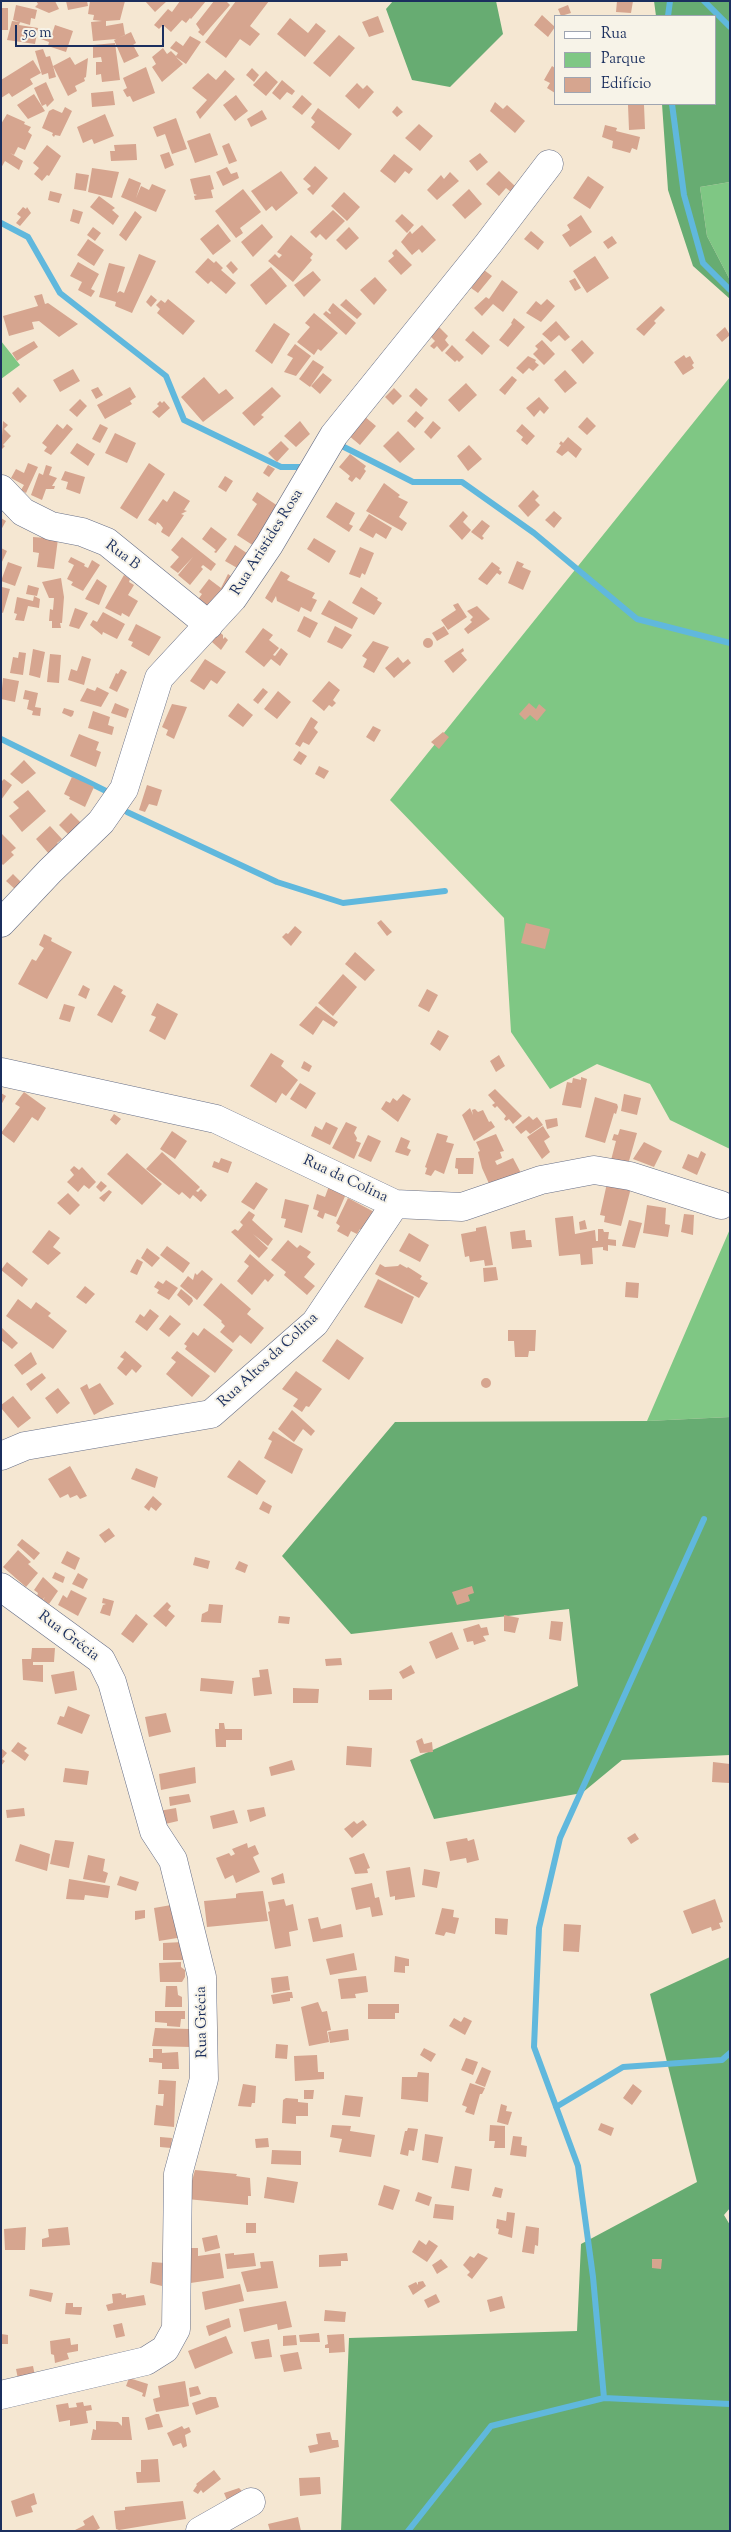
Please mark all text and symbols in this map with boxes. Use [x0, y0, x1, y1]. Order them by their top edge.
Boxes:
scale bar [18, 15, 166, 47]
legend [554, 15, 716, 105]
text: 50 m [23, 23, 52, 44]
text: Rua [601, 24, 627, 45]
text: Parque [601, 49, 645, 70]
text: Edifício [601, 74, 651, 95]
street label: Rua Aristides Rosa [228, 487, 308, 599]
street label: Rua B [101, 537, 143, 575]
street label: Rua da Colina [300, 1152, 390, 1208]
street label: Rua Altos da Colina [215, 1310, 323, 1412]
street label: Rua Grécia [34, 1608, 102, 1666]
street label: Rua Grécia [193, 1986, 213, 2058]

